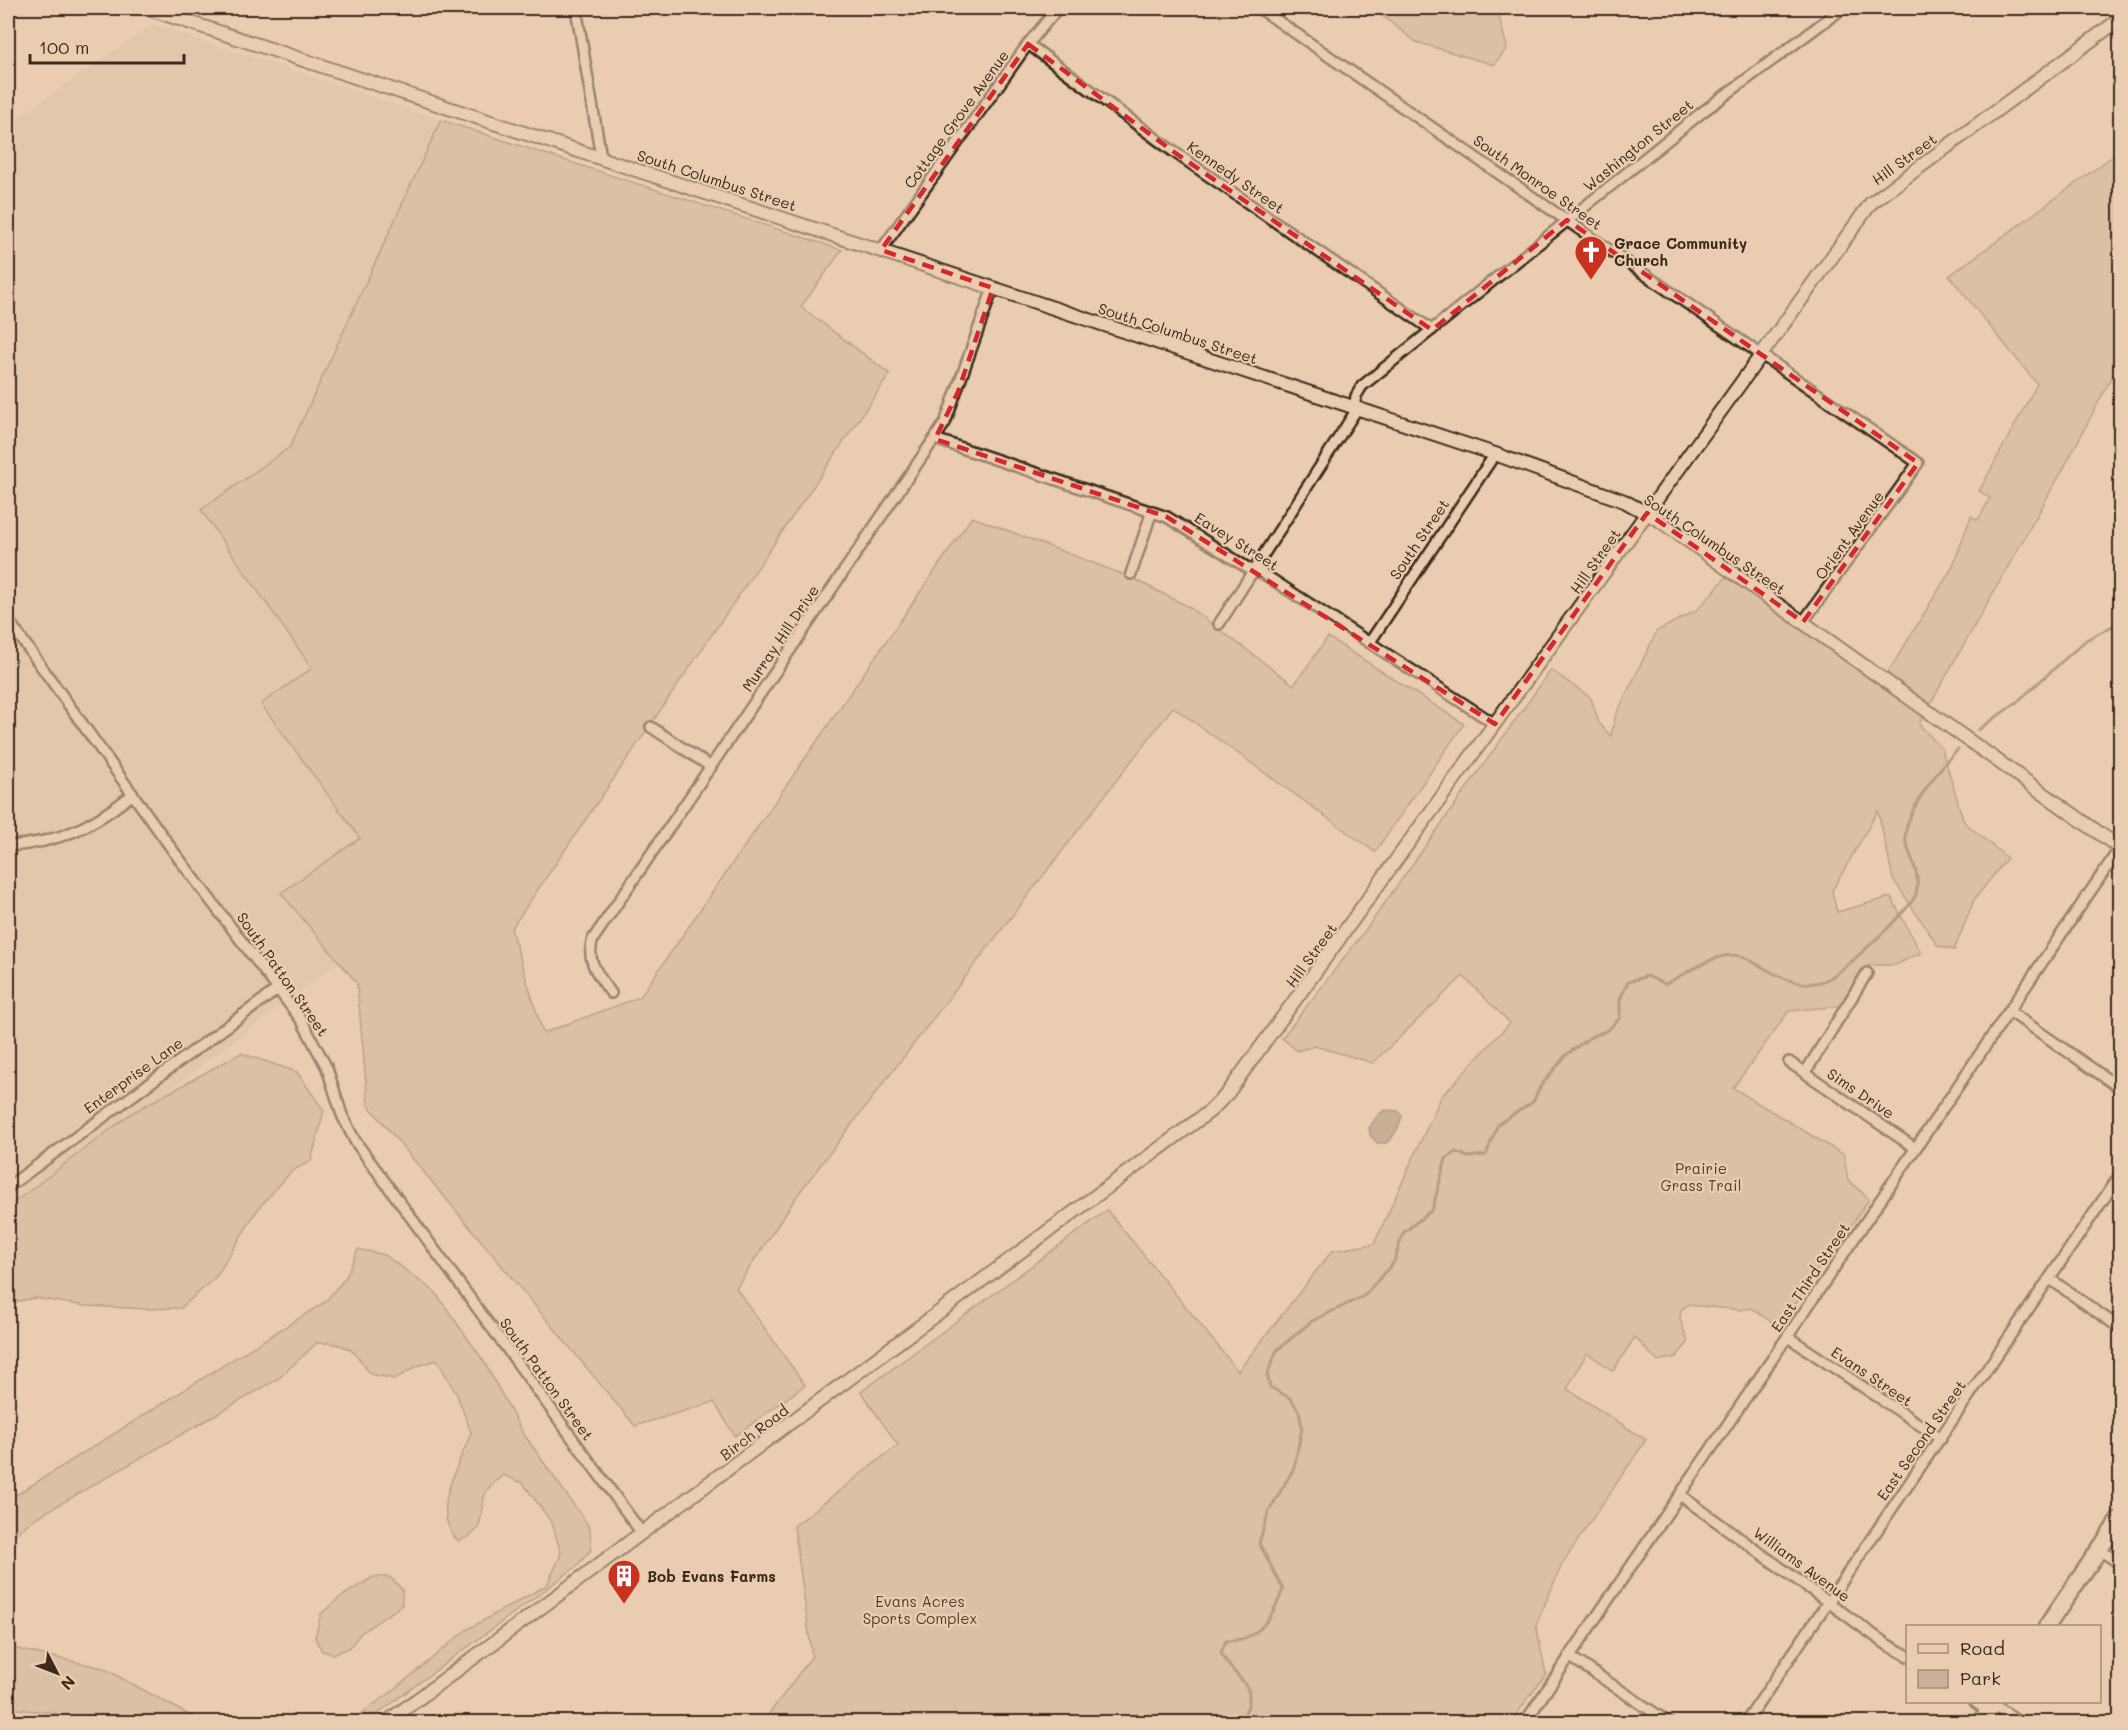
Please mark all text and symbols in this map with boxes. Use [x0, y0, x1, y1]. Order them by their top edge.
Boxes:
scale bar [30, 27, 184, 65]
text: 100 m [39, 35, 89, 59]
street label: Cottage Grove Avenue [899, 46, 1013, 192]
street label: Washington Street [1579, 94, 1697, 196]
street label: Hill Street [1868, 129, 1940, 189]
street label: South Monroe Street [1470, 130, 1606, 234]
street label: Kennedy Street [1183, 136, 1289, 218]
street label: South Columbus Street [635, 145, 799, 215]
place label: Grace Community Church [1614, 233, 1747, 270]
church icon: Grace Community Church [1573, 234, 1609, 281]
street label: South Columbus Street [1096, 298, 1260, 368]
street label: Orient Avenue [1810, 487, 1888, 583]
street label: South Columbus Street [1640, 489, 1790, 599]
street label: South Street [1385, 495, 1453, 583]
street label: Eavey Street [1191, 507, 1283, 575]
street label: Hill Street [1565, 524, 1625, 598]
street label: Murray Hill Drive [737, 581, 823, 695]
street label: South Patton Street [233, 908, 333, 1040]
street label: Hill Street [1281, 919, 1341, 991]
street label: Enterprise Lane [79, 1032, 187, 1118]
street label: Sims Drive [1824, 1063, 1898, 1123]
park label: Prairie Grass Trail [1661, 1158, 1741, 1195]
street label: East Third Street [1766, 1219, 1854, 1335]
street label: South Patton Street [496, 1314, 598, 1444]
street label: Evans Street [1827, 1341, 1917, 1411]
street label: East Second Street [1872, 1376, 1970, 1504]
street label: Birch Road [716, 1400, 792, 1464]
street label: Williams Avenue [1750, 1522, 1854, 1606]
building icon: Bob Evans Farms [606, 1558, 642, 1605]
place label: Bob Evans Farms [647, 1566, 776, 1586]
park label: Evans Acres Sports Complex [863, 1591, 978, 1628]
legend [1906, 1625, 2101, 1703]
text: Road [1960, 1636, 2005, 1660]
north arrow [27, 1643, 87, 1703]
text: Park [1960, 1666, 2001, 1690]
text: N [57, 1672, 80, 1695]

